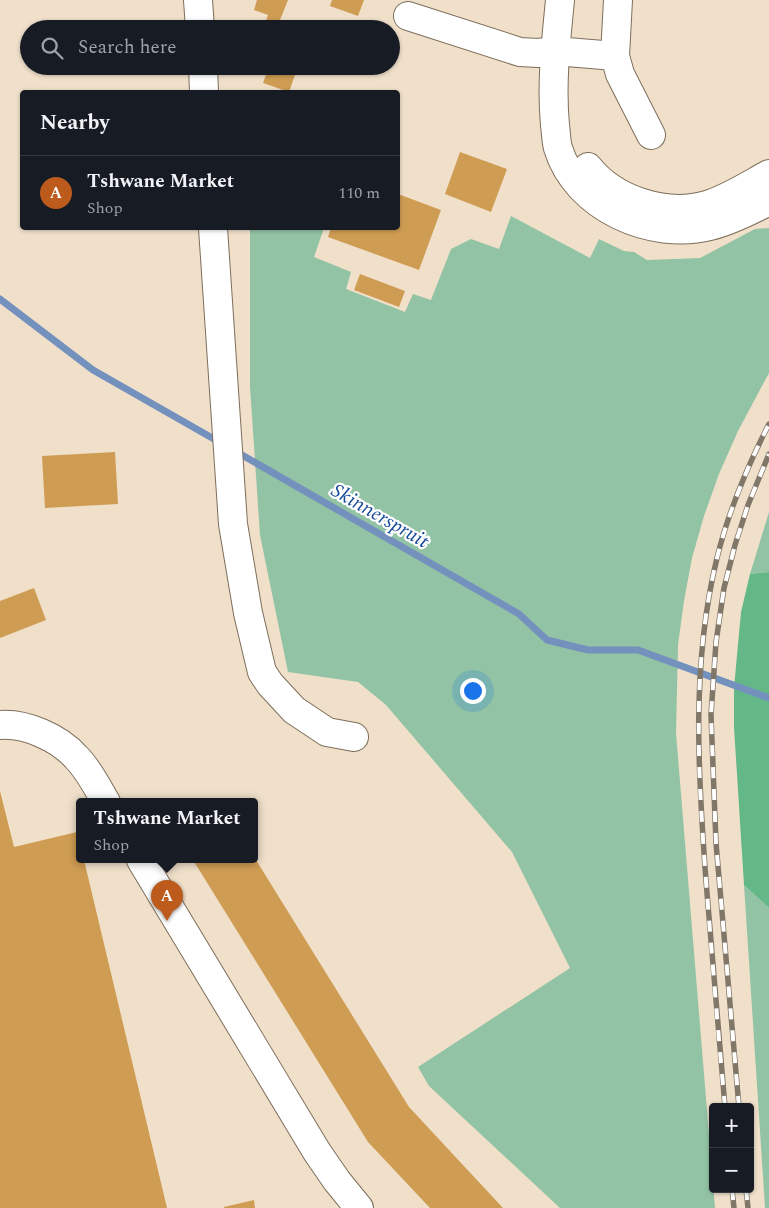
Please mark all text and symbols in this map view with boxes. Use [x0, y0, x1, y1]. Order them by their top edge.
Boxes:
search box [20, 20, 400, 75]
text: Search here [78, 33, 177, 62]
icon: search [38, 34, 66, 62]
text: Nearby [40, 107, 110, 139]
text: Tshwane Market [87, 167, 234, 196]
text: A [50, 181, 62, 205]
text: 110 m [338, 181, 380, 205]
text: Shop [87, 196, 123, 220]
water label: Skinnerspruit [326, 476, 435, 556]
your location [460, 678, 486, 704]
popup [76, 798, 258, 863]
text: Tshwane Market [93, 804, 241, 833]
text: Shop [93, 833, 129, 857]
pin: A [151, 880, 183, 921]
map controls [709, 1103, 754, 1193]
button: + [709, 1103, 754, 1148]
button: − [709, 1148, 754, 1193]

